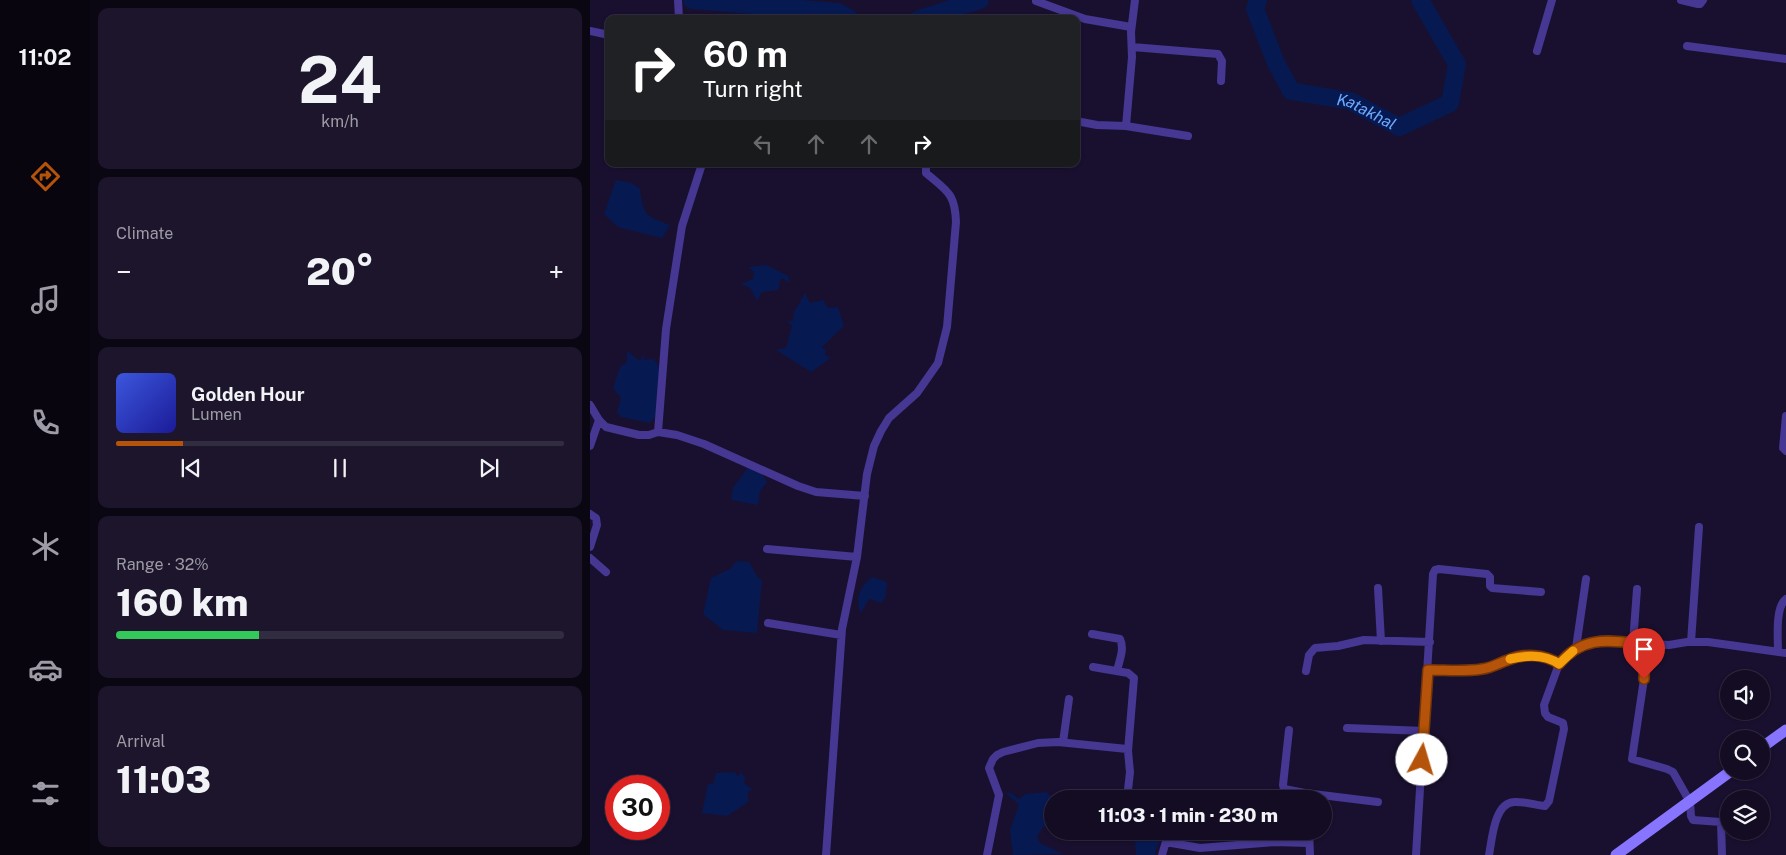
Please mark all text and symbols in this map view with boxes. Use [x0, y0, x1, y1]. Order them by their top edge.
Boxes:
text: 60 m [703, 34, 788, 75]
icon: right [620, 35, 685, 100]
text: 24 [298, 41, 382, 118]
text: 11:02 [19, 44, 71, 70]
text: Turn right [703, 76, 803, 102]
water label: Katakhal [1335, 90, 1399, 134]
text: km/h [321, 112, 359, 131]
icon: left [749, 130, 777, 158]
icon: ahead [802, 130, 830, 158]
icon: ahead [855, 130, 883, 158]
icon: right [908, 130, 936, 158]
icon: directions [28, 159, 63, 194]
text: Climate [116, 224, 173, 243]
text: 20° [306, 249, 374, 294]
text: − [116, 255, 132, 288]
text: + [548, 255, 564, 288]
icon: music [28, 282, 63, 317]
text: Golden Hour [191, 383, 305, 405]
icon: phone [28, 405, 63, 440]
text: Lumen [191, 405, 242, 424]
icon: previous [177, 454, 205, 482]
icon: pause [326, 454, 354, 482]
icon: next [475, 454, 503, 482]
icon: climate [28, 529, 63, 564]
text: Range · 32% [116, 555, 209, 574]
text: 160 km [116, 580, 249, 625]
pin [1623, 628, 1665, 679]
icon: arrive [1630, 635, 1658, 663]
icon: car [28, 652, 63, 687]
map controls [1720, 670, 1770, 840]
button: sound [1720, 670, 1770, 720]
button: search [1720, 730, 1770, 780]
text: Arrival [116, 732, 165, 751]
position arrow [1395, 733, 1447, 785]
text: 11:03 [116, 757, 211, 802]
speed limit sign: 30 [605, 775, 670, 840]
icon: filters [28, 776, 63, 811]
button: layers [1720, 790, 1770, 840]
text: 11:03 · 1 min · 230 m [1098, 804, 1278, 826]

